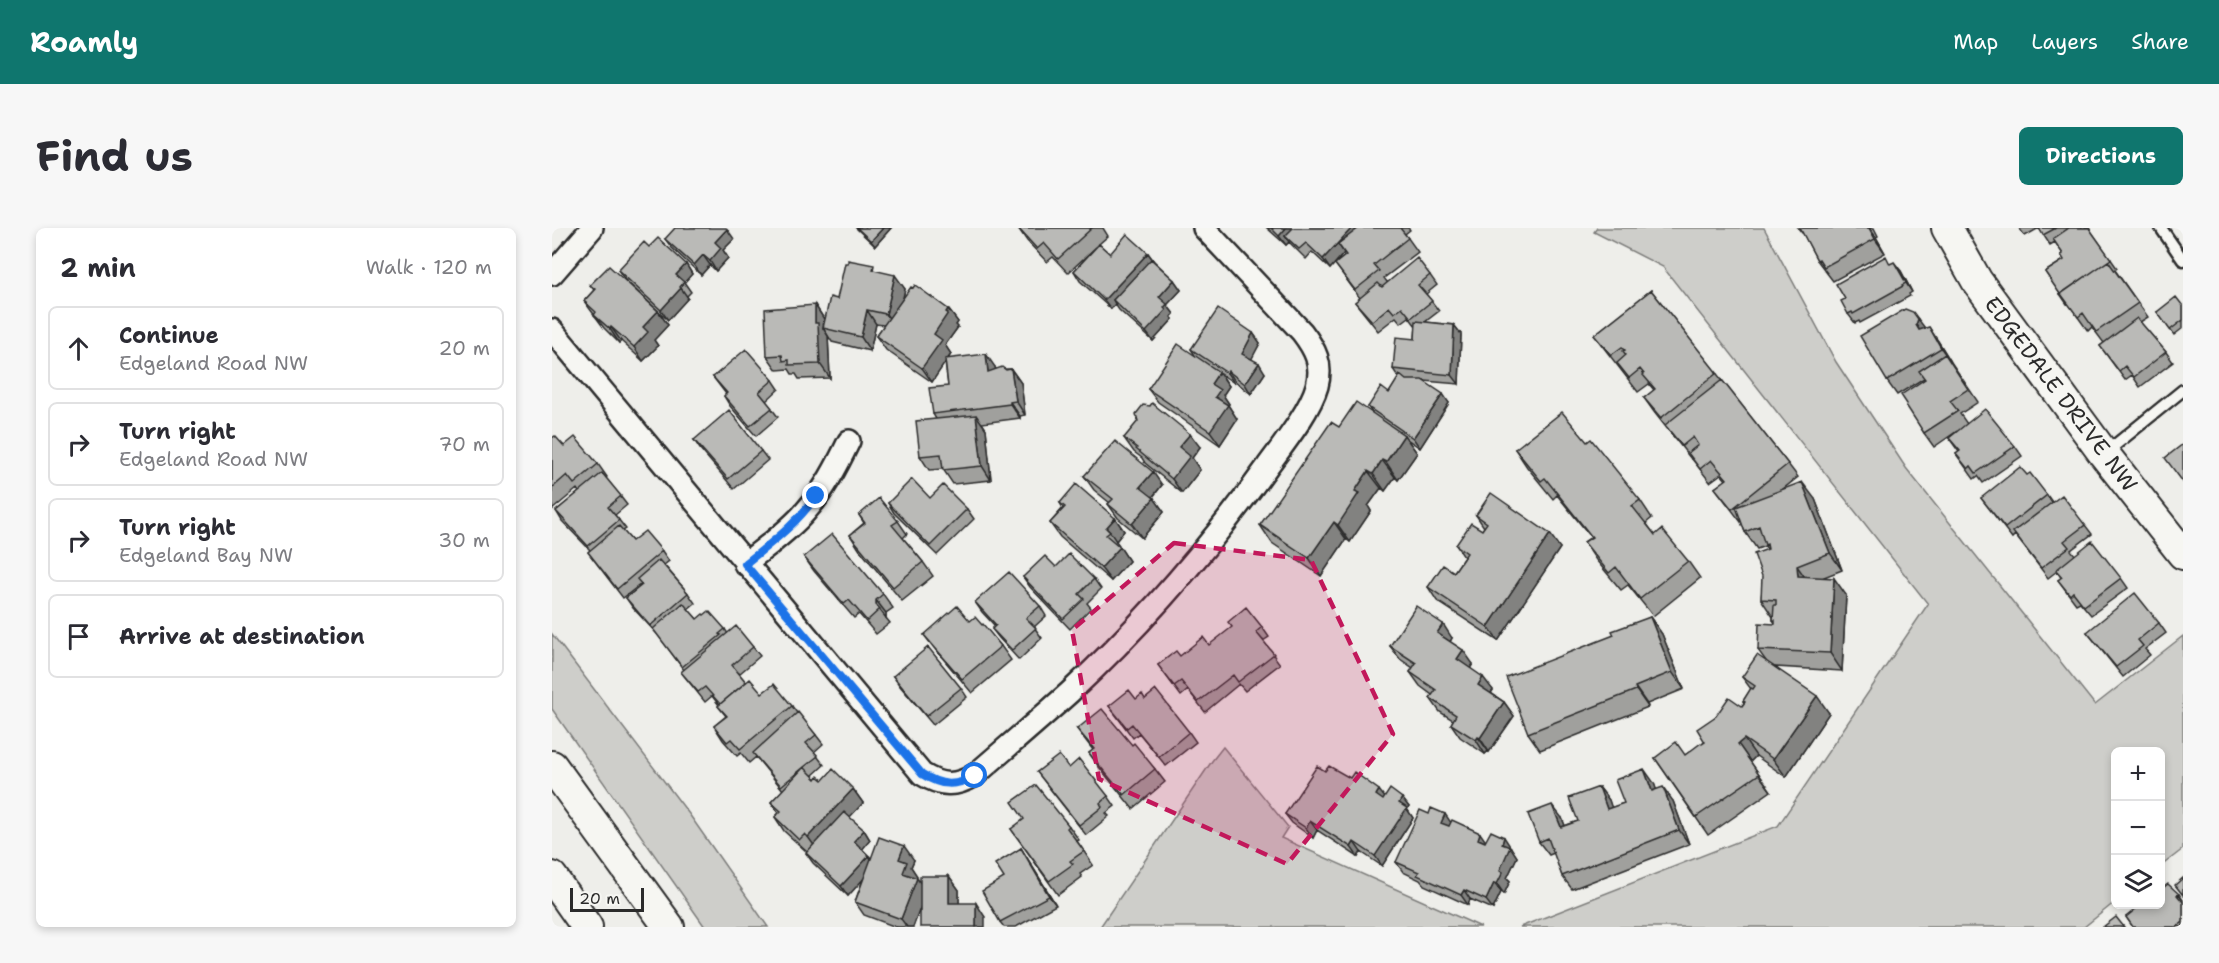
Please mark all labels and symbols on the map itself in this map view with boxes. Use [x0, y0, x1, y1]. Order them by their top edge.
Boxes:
street label: EDGEDALE DRIVE NW [1978, 291, 2144, 497]
route end [802, 482, 828, 508]
route start [961, 762, 987, 788]
scale bar [570, 885, 644, 912]

